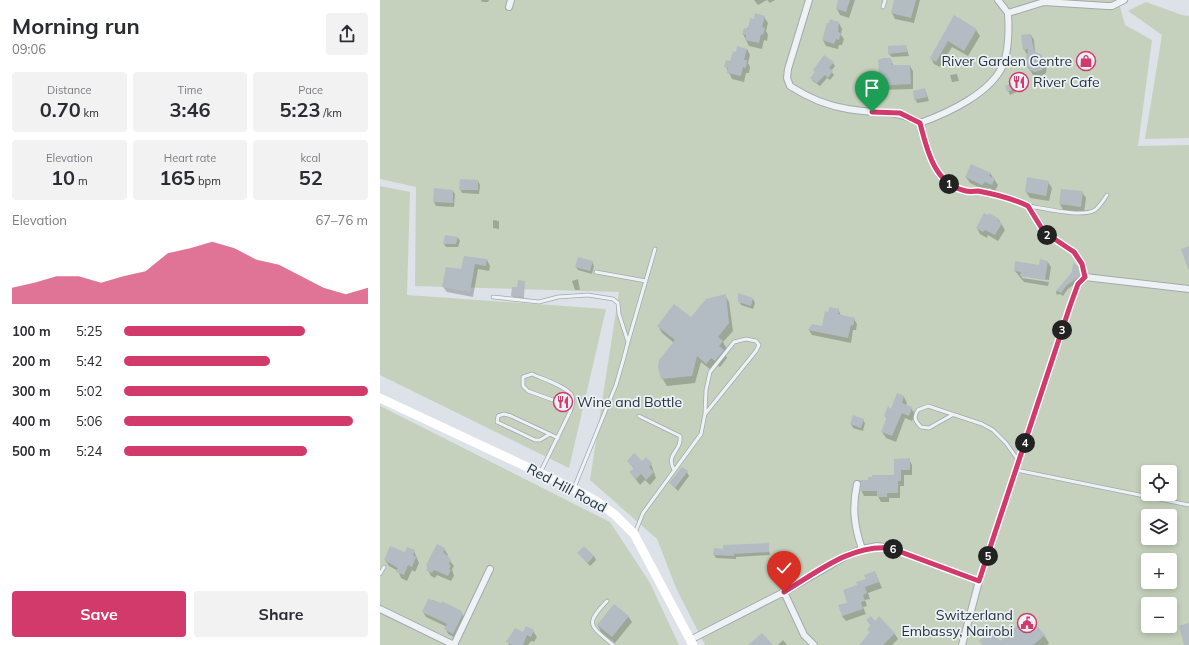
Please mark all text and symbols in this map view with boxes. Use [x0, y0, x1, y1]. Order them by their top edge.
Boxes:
text: Morning run [12, 12, 140, 40]
button: share [326, 13, 368, 55]
text: 09:06 [12, 41, 46, 57]
shop icon: River Garden Centre [1075, 50, 1097, 72]
place label: River Garden Centre [941, 52, 1072, 70]
pin [855, 71, 889, 112]
restaurant icon: River Cafe [1008, 71, 1030, 93]
place label: River Cafe [1033, 73, 1100, 91]
icon: arrive [861, 77, 883, 99]
text: Distance [47, 83, 92, 97]
text: Time [178, 83, 202, 97]
text: Pace [298, 83, 323, 97]
text: 0.70 [40, 97, 81, 122]
text: 3:46 [170, 97, 210, 122]
text: 5:23 [280, 97, 320, 122]
text: km [81, 106, 99, 120]
text: /km [320, 106, 342, 120]
text: Elevation [46, 151, 93, 165]
text: Heart rate [164, 151, 216, 165]
text: kcal [301, 151, 321, 165]
text: 10 [51, 165, 75, 190]
text: 165 [159, 165, 195, 190]
text: 52 [299, 165, 323, 190]
text: m [75, 174, 88, 188]
text: bpm [195, 174, 221, 188]
pin: 1 [939, 174, 959, 194]
text: 1 [946, 177, 952, 191]
text: Elevation [12, 212, 67, 228]
text: 67–76 m [315, 212, 368, 228]
pin: 2 [1037, 225, 1057, 245]
text: 2 [1044, 228, 1050, 242]
pin: 3 [1052, 320, 1072, 340]
text: 100 m [12, 323, 51, 339]
text: 5:25 [76, 323, 102, 339]
text: 3 [1059, 323, 1065, 337]
text: 200 m [12, 353, 51, 369]
text: 5:42 [76, 353, 102, 369]
text: 300 m [12, 383, 51, 399]
text: 5:02 [76, 383, 102, 399]
restaurant icon: Wine and Bottle [552, 391, 574, 413]
place label: Wine and Bottle [577, 393, 682, 411]
text: 400 m [12, 413, 51, 429]
text: 5:06 [76, 413, 102, 429]
pin: 4 [1015, 433, 1035, 453]
text: 4 [1022, 436, 1028, 450]
text: 500 m [12, 443, 51, 459]
text: 5:24 [76, 443, 102, 459]
street label: Red Hill Road [524, 459, 610, 517]
map controls [1141, 465, 1177, 633]
button: locate [1141, 465, 1177, 501]
button: layers [1141, 509, 1177, 545]
pin: 6 [883, 539, 903, 559]
text: 6 [890, 542, 896, 556]
pin: 5 [978, 546, 998, 566]
text: 5 [985, 549, 991, 563]
pin [767, 551, 801, 592]
button: + [1141, 553, 1177, 589]
icon: check [773, 557, 795, 579]
button: Save [12, 591, 186, 637]
button: Share [194, 591, 368, 637]
button: − [1141, 597, 1177, 633]
place label: Switzerland Embassy, Nairobi [901, 606, 1013, 640]
public building icon: Switzerland Embassy, Nairobi [1016, 612, 1038, 634]

